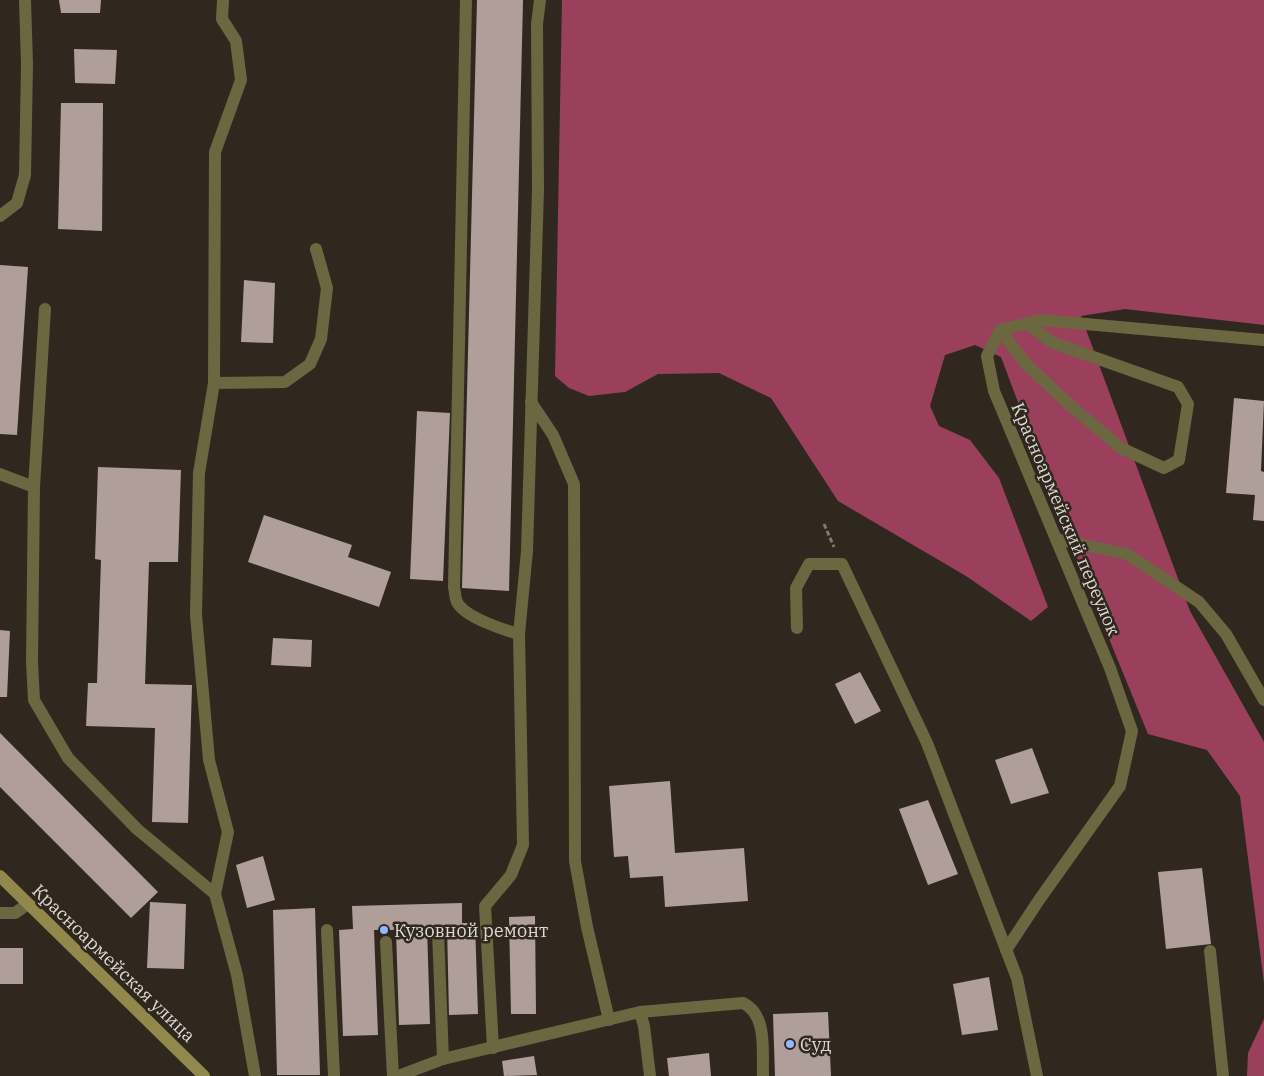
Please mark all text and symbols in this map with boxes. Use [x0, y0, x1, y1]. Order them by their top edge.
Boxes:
street label: Красноармейский переулок [1006, 399, 1126, 639]
street label: Красноармейская улица [28, 879, 201, 1047]
place label: Кузовной ремонт [394, 919, 549, 942]
marker: Кузовной ремонт [378, 924, 390, 936]
place label: Суд [800, 1033, 832, 1056]
marker: Суд [784, 1038, 796, 1050]

